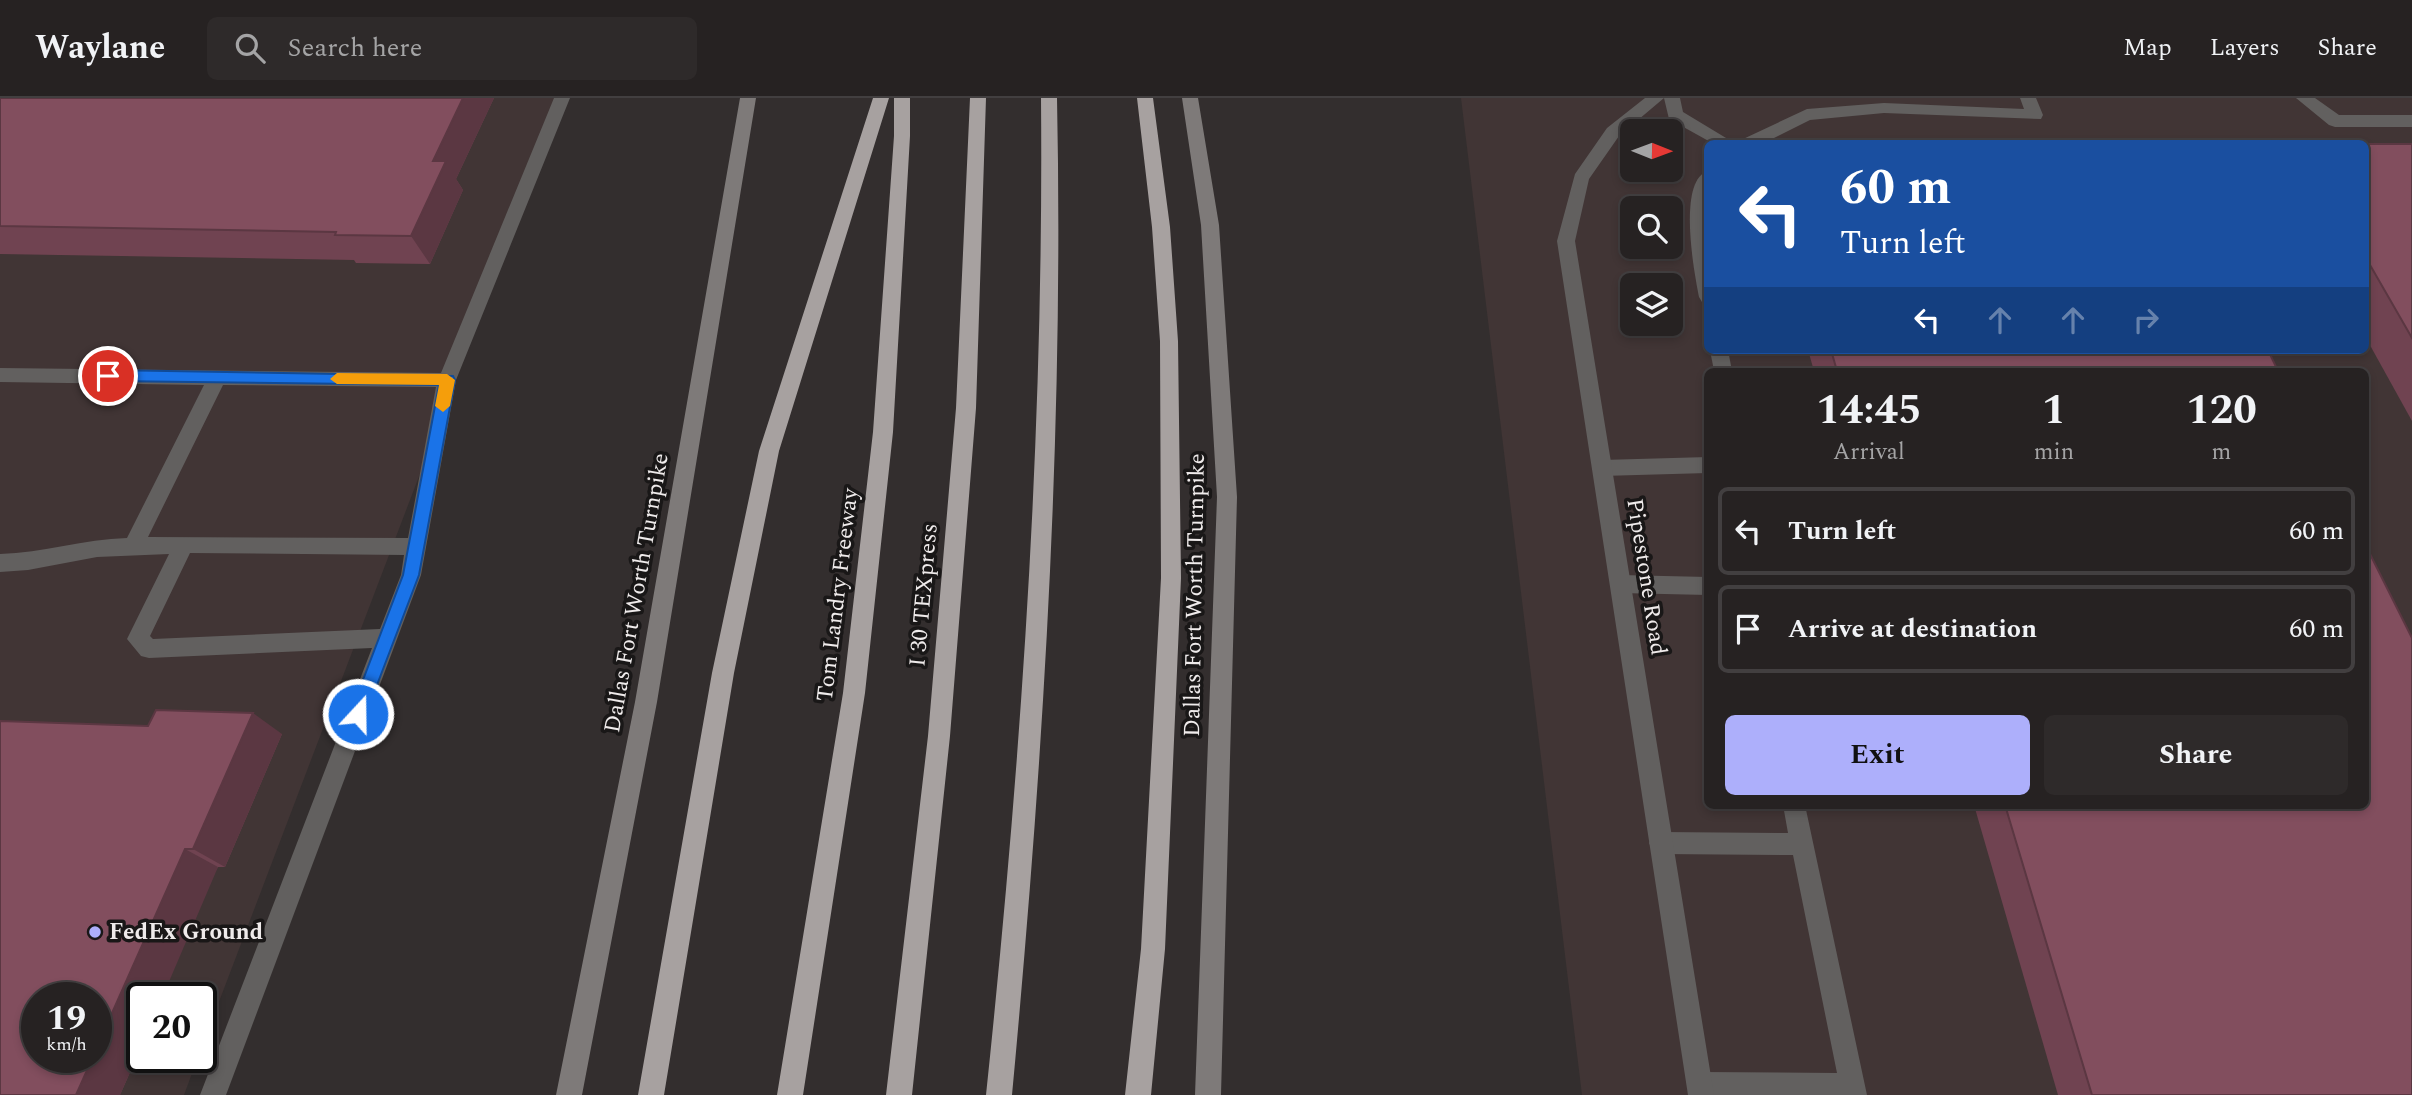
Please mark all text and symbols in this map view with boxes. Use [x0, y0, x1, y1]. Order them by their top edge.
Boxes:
search box [207, 17, 697, 80]
text: Waylane [35, 23, 165, 73]
text: Search here [287, 28, 422, 68]
icon: search [231, 29, 269, 67]
text: Map [2123, 30, 2172, 66]
text: Layers [2210, 30, 2280, 66]
text: Share [2318, 30, 2377, 66]
north arrow [1620, 119, 1684, 182]
map controls [1620, 119, 1683, 336]
text: 60 m [1840, 151, 1951, 226]
icon: left [1725, 168, 1816, 259]
button: search [1620, 196, 1683, 259]
text: Turn left [1840, 219, 1966, 268]
button: layers [1620, 273, 1683, 336]
icon: left [1908, 301, 1946, 339]
icon: ahead [1981, 301, 2019, 339]
icon: ahead [2054, 301, 2092, 339]
icon: right [2127, 301, 2165, 339]
pin [78, 346, 138, 406]
icon: arrive [89, 357, 127, 395]
text: 14:45 [1816, 379, 1922, 442]
text: 1 [2042, 379, 2066, 442]
text: 120 [2186, 379, 2257, 442]
text: Arrival [1833, 435, 1905, 470]
text: min [2034, 435, 2074, 470]
text: m [2212, 435, 2231, 470]
street label: Dallas Fort Worth Turnpike [595, 450, 679, 736]
street label: Dallas Fort Worth Turnpike [1175, 453, 1215, 737]
street label: Tom Landry Freeway [808, 485, 869, 704]
street label: Pipestone Road [1616, 496, 1676, 658]
text: Turn left [1788, 511, 1896, 551]
text: 60 m [2289, 511, 2344, 551]
icon: left [1729, 512, 1767, 550]
street label: I 30 TEXpress [900, 522, 948, 668]
text: Arrive at destination [1788, 609, 2037, 649]
text: 60 m [2289, 609, 2344, 649]
icon: arrive [1729, 610, 1767, 648]
position arrow [321, 677, 395, 751]
button: Exit [1725, 715, 2030, 795]
button: Share [2044, 715, 2348, 795]
place label: FedEx Ground [109, 915, 263, 950]
marker: FedEx Ground [87, 924, 103, 940]
speed limit sign: 20 [126, 982, 217, 1073]
text: 19 [47, 992, 86, 1045]
text: km/h [46, 1031, 87, 1058]

